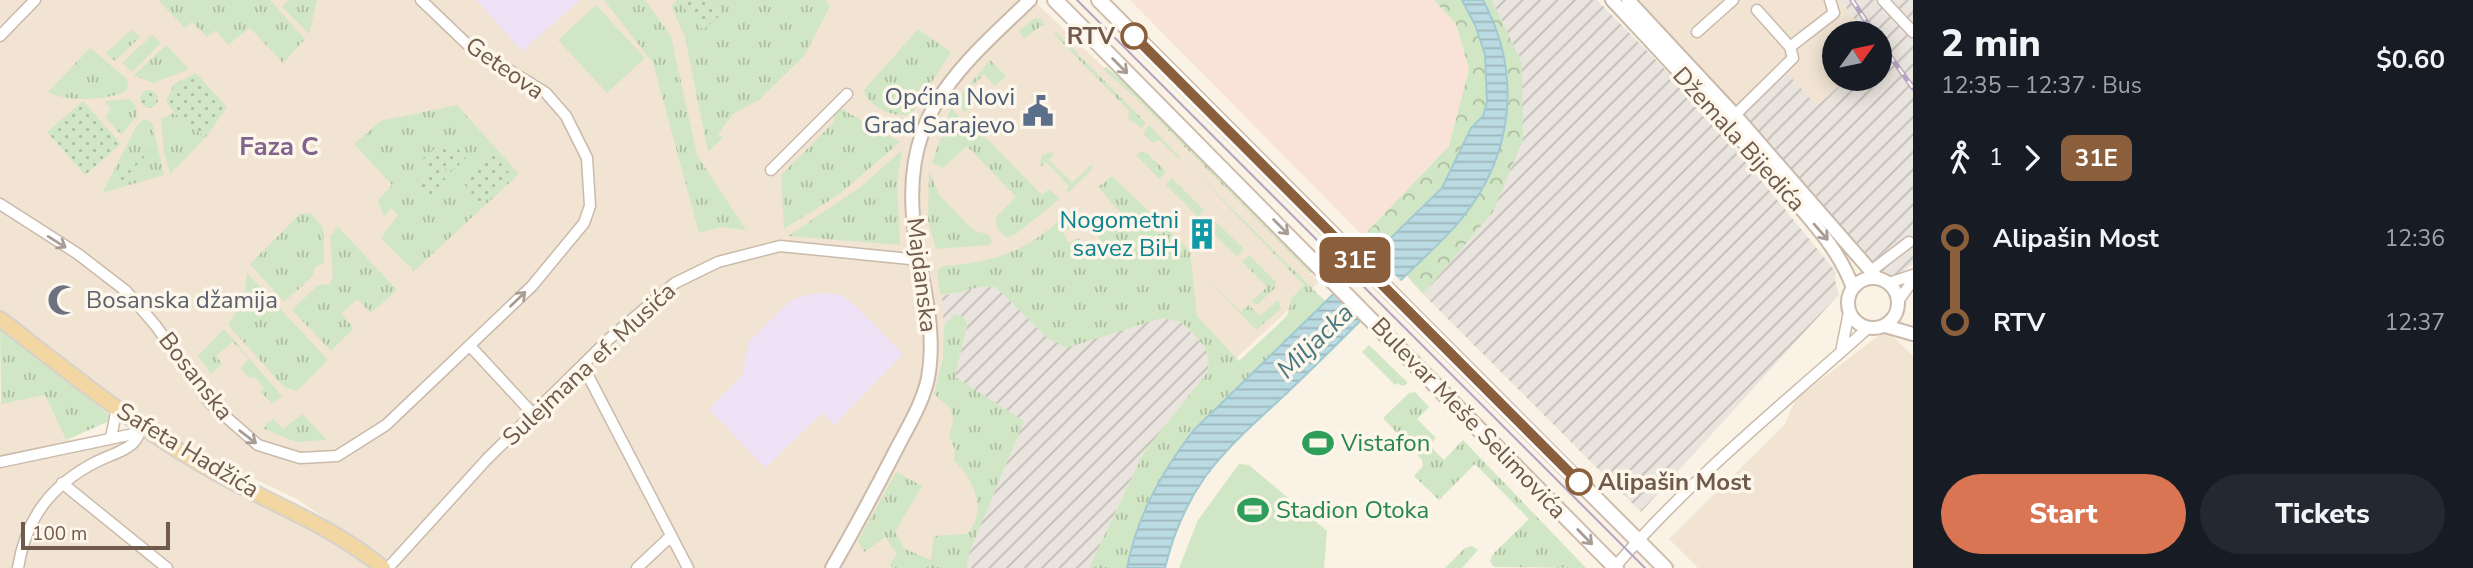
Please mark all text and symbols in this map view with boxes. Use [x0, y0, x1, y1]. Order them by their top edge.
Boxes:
text: 2 min [1941, 18, 2041, 69]
place label: RTV [1067, 20, 1116, 52]
north arrow [1822, 21, 1892, 91]
map controls [1822, 21, 1892, 91]
marker: RTV [1121, 23, 1147, 49]
street label: Geteova [459, 29, 551, 107]
text: $0.60 [2376, 42, 2445, 77]
one-way arrow [1112, 57, 1129, 74]
street label: Džemala Bijedića [1665, 60, 1813, 218]
text: 12:35 – 12:37 · Bus [1941, 70, 2142, 101]
place label: Općina Novi Grad Sarajevo [864, 81, 1015, 141]
public building icon: Općina Novi Grad Sarajevo [1021, 94, 1055, 128]
district label: Faza C [239, 129, 319, 164]
icon: walk [1941, 139, 1979, 177]
icon: forward [2013, 139, 2051, 177]
text: 1 [1989, 142, 2003, 173]
text: 31E [2075, 142, 2118, 174]
place label: Nogometni savez BiH [1060, 204, 1179, 264]
street label: Majdanska [899, 216, 945, 334]
building icon: Nogometni savez BiH [1185, 217, 1219, 251]
one-way arrow [1272, 218, 1289, 235]
text: Alipašin Most [1993, 221, 2159, 256]
one-way arrow [1813, 223, 1829, 241]
text: 12:36 [2385, 223, 2445, 254]
one-way arrow [47, 235, 67, 249]
line badge: 31E [1315, 237, 1395, 283]
text: 31E [1333, 244, 1377, 276]
street label: Sulejmana ef. Musića [495, 275, 683, 453]
mosque icon: Bosanska džamija [46, 283, 80, 317]
place label: Bosanska džamija [86, 284, 278, 316]
one-way arrow [510, 290, 527, 307]
water label: Miljacka [1269, 296, 1361, 386]
text: RTV [1993, 305, 2045, 340]
text: 12:37 [2385, 307, 2445, 338]
street label: Bulevar Meše Selimovića [1364, 310, 1574, 526]
street label: Bosanska [151, 325, 241, 427]
street label: Safeta Hadžića [111, 395, 265, 505]
sports icon: Vistafon [1301, 426, 1335, 460]
place label: Vistafon [1340, 427, 1430, 459]
one-way arrow [238, 430, 257, 445]
place label: Alipašin Most [1598, 466, 1752, 498]
marker: Alipašin Most [1566, 469, 1592, 495]
button: Start [1941, 474, 2186, 554]
button: Tickets [2200, 474, 2445, 554]
sports icon: Stadion Otoka [1236, 493, 1270, 527]
place label: Stadion Otoka [1276, 494, 1429, 526]
scale bar [21, 519, 170, 551]
text: 100 m [32, 521, 87, 547]
one-way arrow [1577, 528, 1594, 545]

